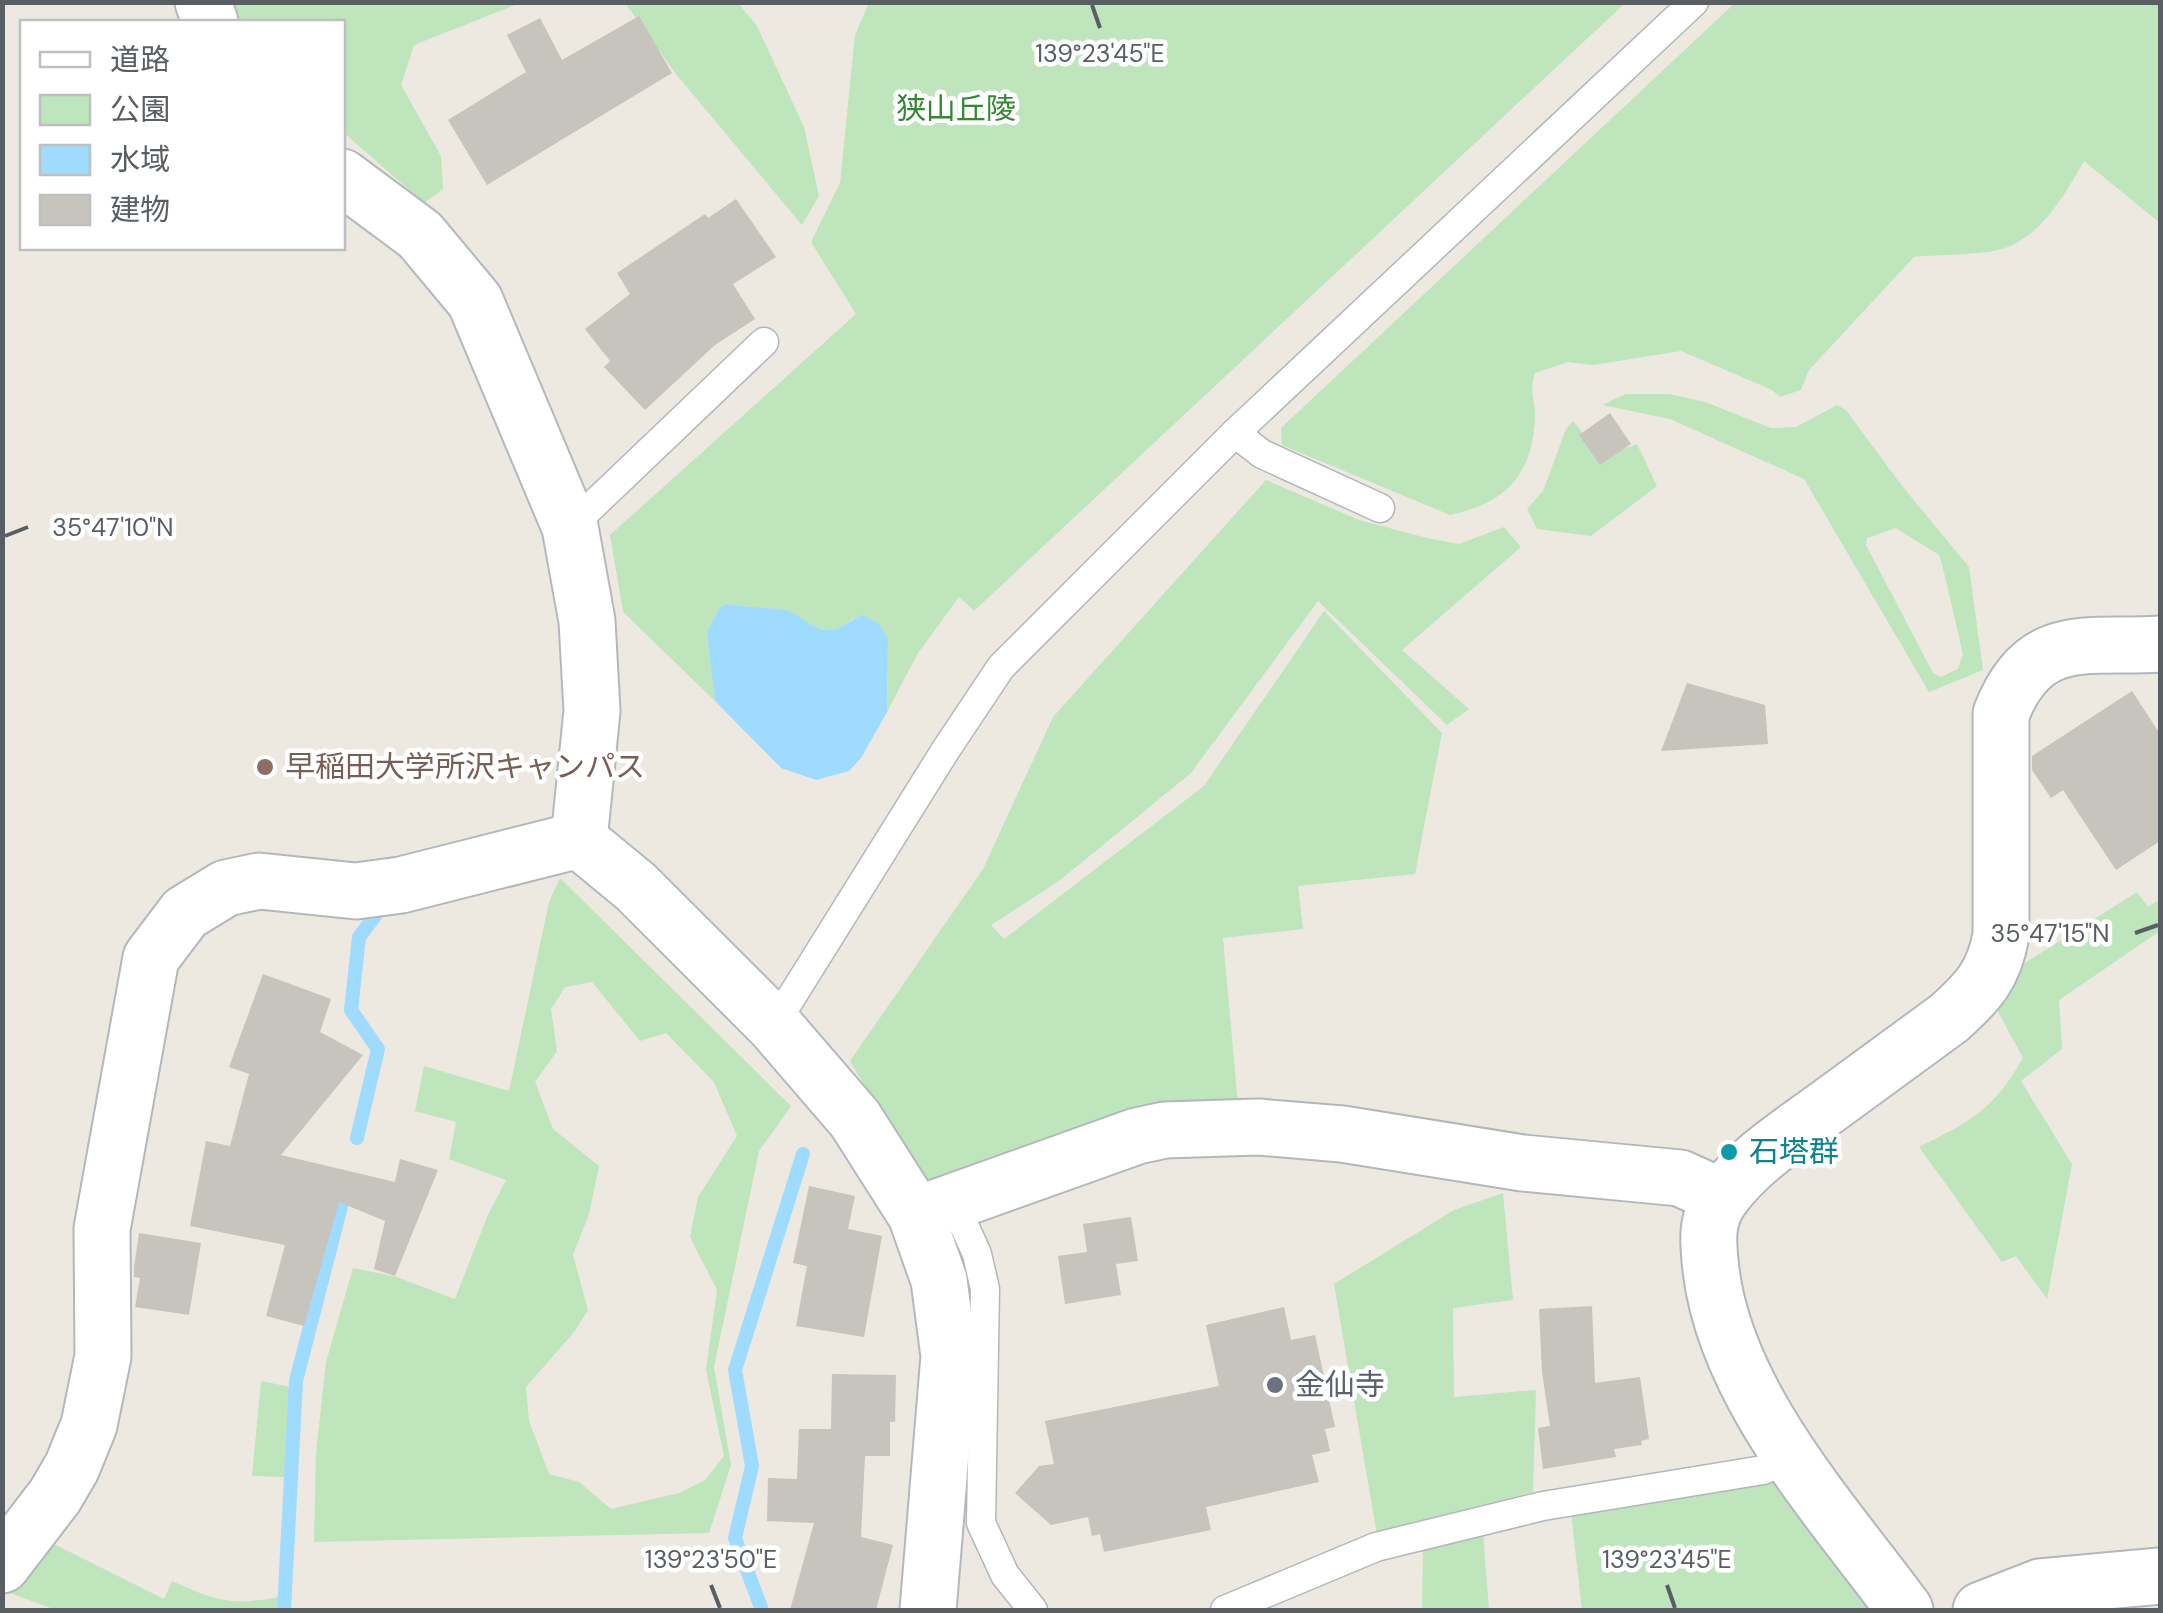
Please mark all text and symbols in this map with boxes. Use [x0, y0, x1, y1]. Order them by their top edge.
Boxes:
legend [20, 20, 345, 250]
text: 139°23'45"E [1035, 37, 1165, 70]
text: 道路 [110, 40, 170, 79]
park label: 狭山丘陵 [896, 89, 1016, 128]
text: 公園 [110, 90, 170, 129]
text: 水域 [110, 140, 170, 179]
text: 建物 [110, 190, 170, 229]
text: 35°47'10"N [52, 511, 174, 544]
place label: 早稲田大学所沢キャンパス [285, 747, 645, 786]
marker: 早稲田大学所沢キャンパス [254, 756, 276, 778]
text: 35°47'15"N [1990, 917, 2110, 950]
place label: 石塔群 [1749, 1132, 1839, 1171]
marker: 石塔群 [1718, 1141, 1740, 1163]
place label: 金仙寺 [1295, 1365, 1385, 1404]
marker: 金仙寺 [1264, 1374, 1286, 1396]
text: 139°23'50"E [645, 1543, 777, 1576]
text: 139°23'45"E [1602, 1543, 1732, 1576]

